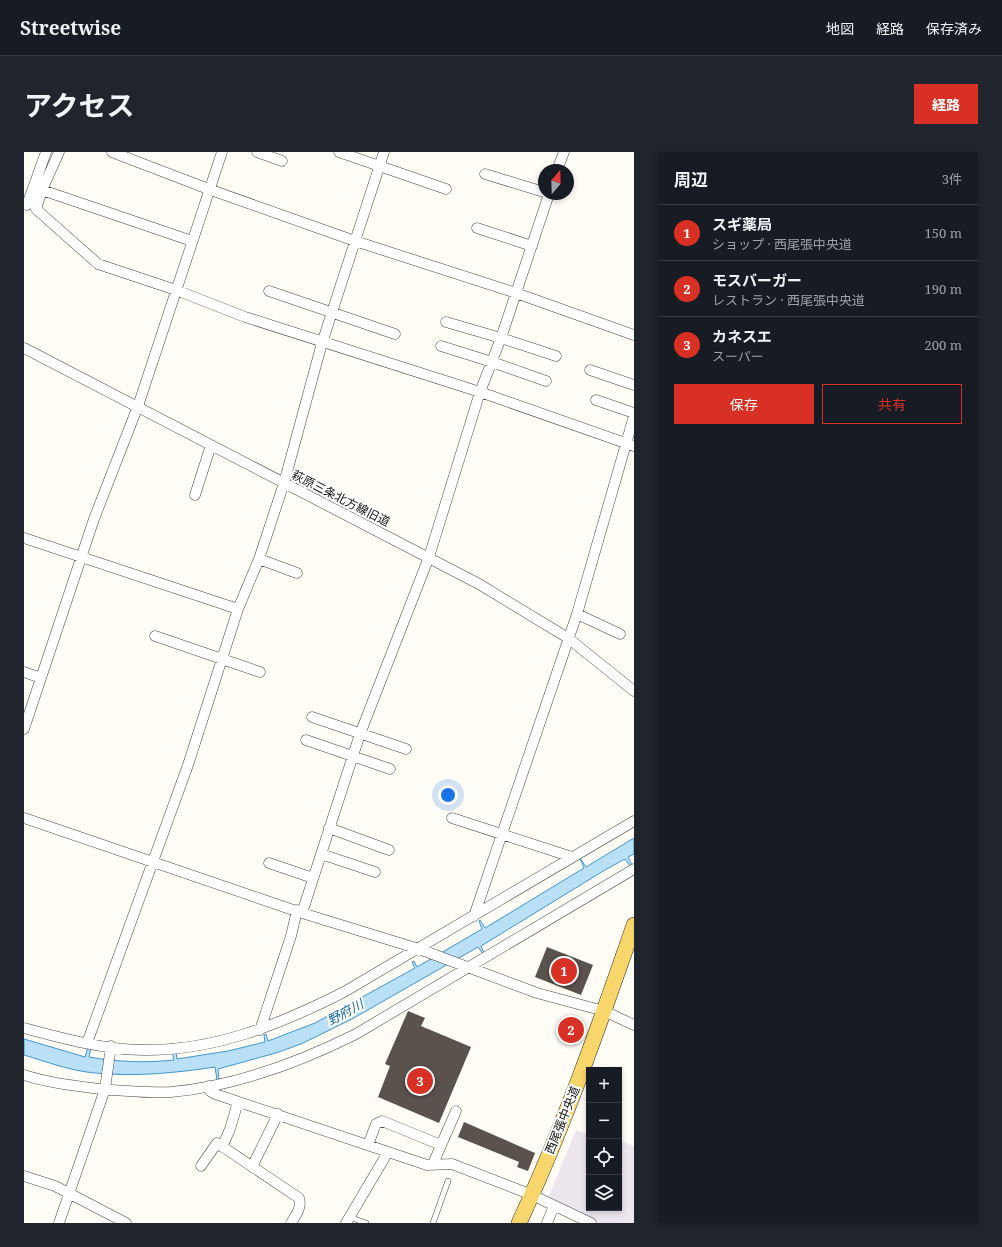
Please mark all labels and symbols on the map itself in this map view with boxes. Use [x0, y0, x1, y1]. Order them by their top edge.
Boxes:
north arrow [538, 164, 574, 200]
street label: 萩原三条北方線旧道 [289, 466, 393, 530]
your location [438, 785, 458, 805]
pin: 1 [551, 956, 577, 986]
water label: 野府川 [324, 994, 368, 1029]
pin: 2 [558, 1015, 584, 1045]
pin: 3 [407, 1066, 433, 1096]
street label: 西尾張中央道 [541, 1083, 583, 1157]

